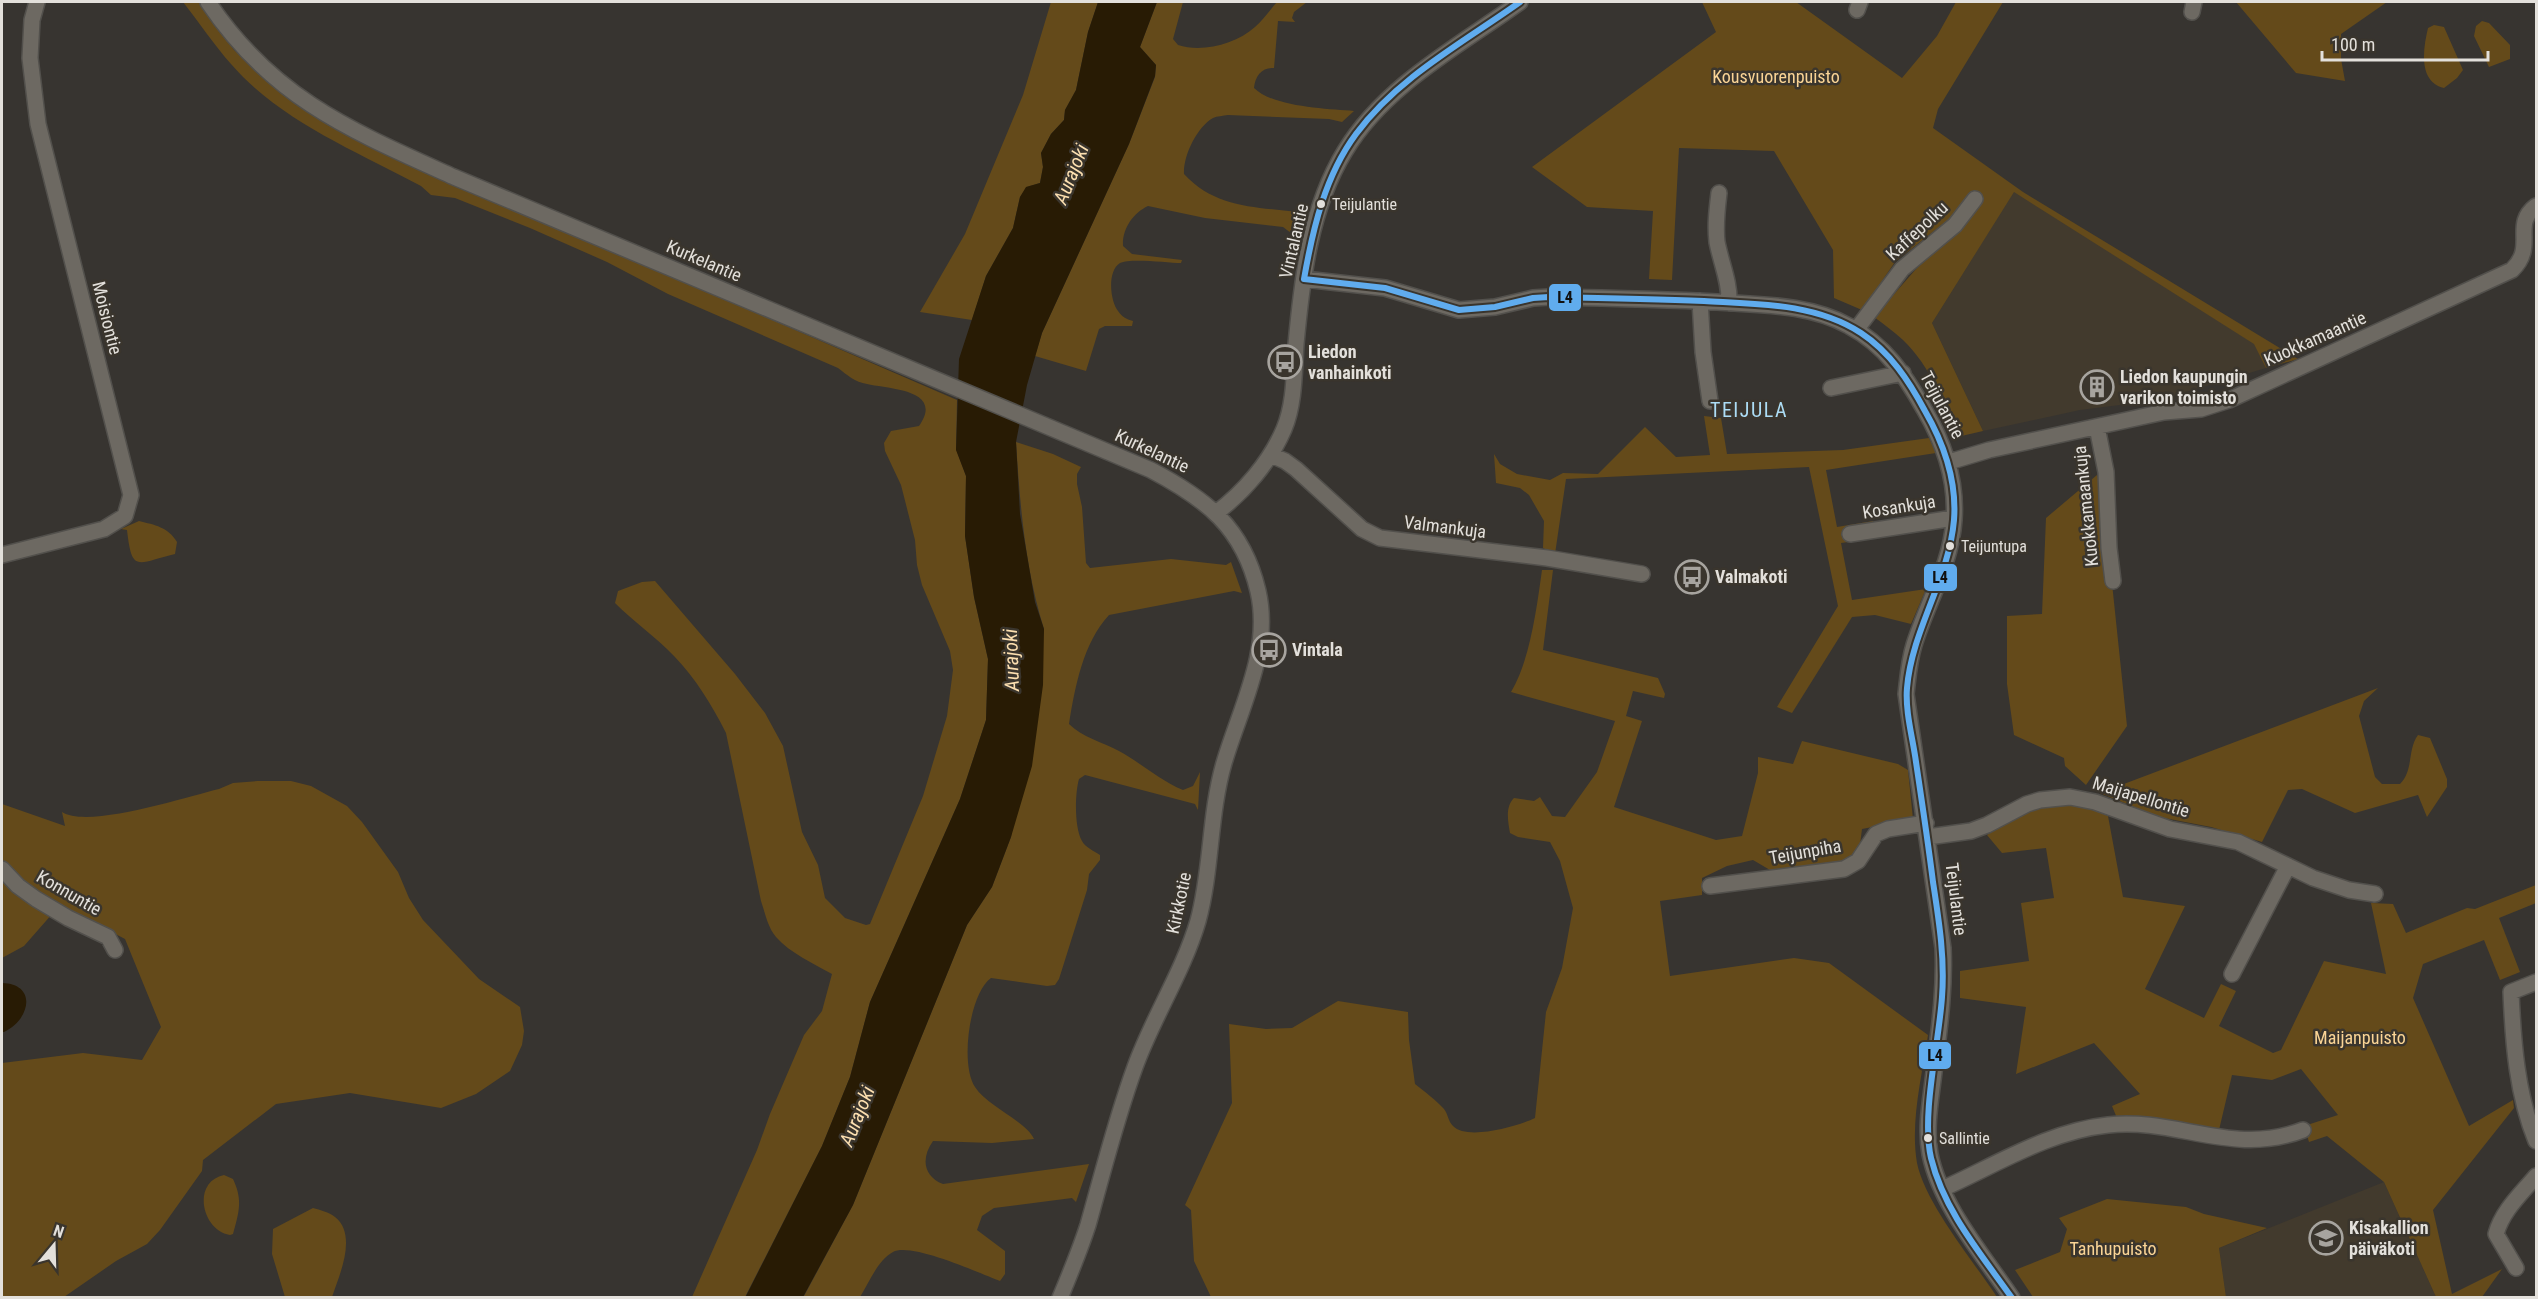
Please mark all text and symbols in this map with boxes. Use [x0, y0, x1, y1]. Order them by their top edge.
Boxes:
scale bar [2322, 24, 2488, 62]
text: 100 m [2331, 34, 2375, 55]
park label: Kousvuorenpuisto [1712, 66, 1840, 87]
water label: Aurajoki [1048, 140, 1094, 208]
place label: Teijulantie [1332, 195, 1397, 214]
street label: Kaffepolku [1881, 197, 1952, 265]
marker: Teijulantie [1315, 198, 1327, 210]
street label: Vintalantie [1275, 201, 1312, 280]
street label: Kurkelantie [663, 235, 745, 286]
street label: Moisiontie [88, 279, 127, 357]
line badge: L4 [1548, 283, 1582, 312]
text: L4 [1557, 288, 1573, 307]
street label: Kuokkamaantie [2260, 307, 2369, 370]
place label: Liedon vanhainkoti [1308, 341, 1392, 383]
bus stop icon: Liedon vanhainkoti [1267, 344, 1303, 380]
place label: Liedon kaupungin varikon toimisto [2120, 366, 2248, 408]
street label: Teijulantie [1916, 368, 1969, 442]
building icon: Liedon kaupungin varikon toimisto [2079, 369, 2115, 405]
district label: TEIJULA [1710, 398, 1788, 422]
street label: Kurkelantie [1112, 424, 1193, 477]
street label: Kuokkamaankuja [2069, 445, 2102, 567]
street label: Kosankuja [1861, 490, 1937, 523]
street label: Valmankuja [1403, 511, 1487, 542]
place label: Teijuntupa [1961, 537, 2027, 556]
marker: Teijuntupa [1944, 540, 1956, 552]
bus stop icon: Valmakoti [1674, 559, 1710, 595]
line badge: L4 [1923, 563, 1958, 592]
place label: Valmakoti [1715, 566, 1787, 587]
text: L4 [1932, 568, 1948, 587]
water label: Aurajoki [998, 628, 1024, 693]
bus stop icon: Vintala [1251, 632, 1287, 668]
place label: Vintala [1292, 639, 1343, 660]
street label: Maijapellontie [2090, 772, 2192, 821]
street label: Teijunpiha [1767, 835, 1843, 868]
street label: Teijulantie [1942, 861, 1971, 937]
street label: Konnuntie [33, 866, 105, 920]
street label: Kirkkotie [1162, 870, 1195, 936]
park label: Maijanpuisto [2314, 1027, 2406, 1048]
line badge: L4 [1918, 1041, 1952, 1070]
text: L4 [1927, 1046, 1943, 1065]
water label: Aurajoki [834, 1082, 880, 1150]
place label: Sallintie [1939, 1129, 1990, 1148]
marker: Sallintie [1922, 1132, 1934, 1144]
north arrow [24, 1215, 84, 1275]
place label: Kisakallion päiväkoti [2349, 1217, 2429, 1259]
school or university icon: Kisakallion päiväkoti [2308, 1220, 2344, 1256]
text: N [51, 1221, 66, 1242]
park label: Tanhupuisto [2069, 1238, 2157, 1259]

